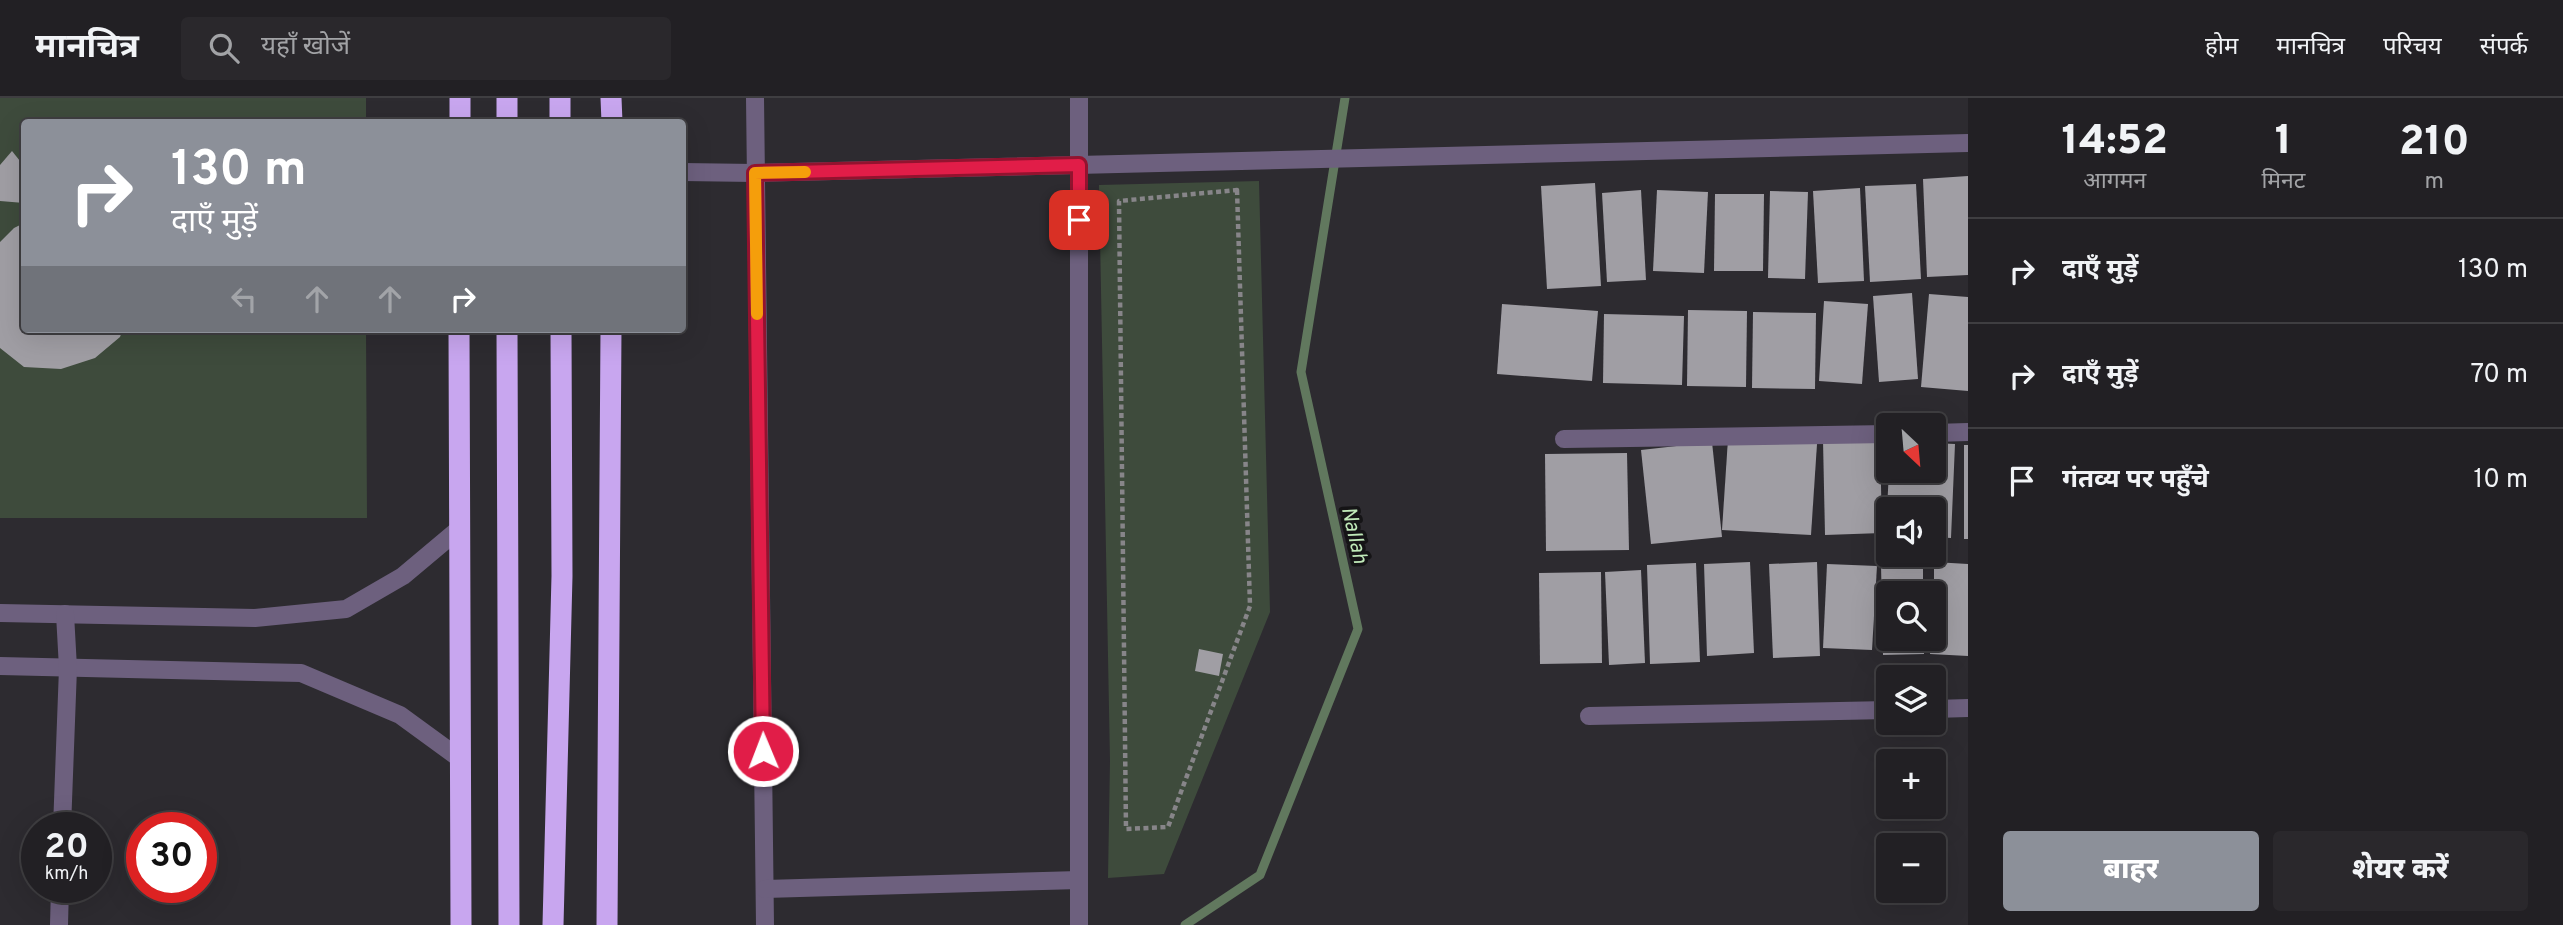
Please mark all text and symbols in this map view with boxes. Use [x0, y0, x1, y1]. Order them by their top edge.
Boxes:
search box [181, 17, 671, 80]
text: मानचित्र [35, 28, 139, 70]
icon: search [205, 29, 243, 67]
text: यहाँ खोजें [261, 31, 350, 64]
text: होम [2205, 33, 2238, 63]
text: मानचित्र [2276, 33, 2345, 63]
text: परिचय [2383, 33, 2442, 63]
text: संपर्क [2480, 33, 2528, 63]
text: 14:52 [2061, 116, 2168, 169]
text: 1 [2275, 116, 2292, 169]
text: 210 [2399, 117, 2470, 170]
text: 130 m [171, 141, 307, 203]
icon: right [56, 147, 147, 238]
text: आगमन [2083, 168, 2146, 197]
text: मिनट [2261, 168, 2305, 197]
text: m [2424, 168, 2444, 197]
pin [1049, 190, 1109, 250]
icon: arrive [1060, 201, 1098, 239]
text: दाएँ मुड़ें [171, 203, 258, 243]
icon: right [2003, 252, 2041, 290]
text: दाएँ मुड़ें [2062, 254, 2138, 287]
text: 130 m [2458, 254, 2528, 287]
icon: left [225, 280, 263, 318]
icon: ahead [298, 280, 336, 318]
icon: ahead [371, 280, 409, 318]
icon: right [444, 280, 482, 318]
icon: right [2003, 357, 2041, 395]
text: दाएँ मुड़ें [2062, 359, 2138, 392]
text: 70 m [2470, 359, 2528, 392]
north arrow [1876, 413, 1946, 483]
map controls [1876, 413, 1946, 903]
icon: arrive [2003, 462, 2041, 500]
text: गंतव्य पर पहुँचे [2062, 464, 2209, 497]
text: 10 m [2473, 464, 2528, 497]
button: sound [1876, 497, 1946, 567]
water label: Nallah [1334, 504, 1373, 567]
button: search [1876, 581, 1946, 651]
button: layers [1876, 665, 1946, 735]
position arrow [726, 714, 800, 788]
button: + [1876, 749, 1946, 819]
speed limit sign: 30 [126, 812, 217, 903]
text: 20 [44, 826, 89, 870]
button: बाहर [2003, 831, 2259, 911]
button: शेयर करें [2273, 831, 2528, 911]
button: − [1876, 833, 1946, 903]
text: km/h [45, 863, 88, 886]

